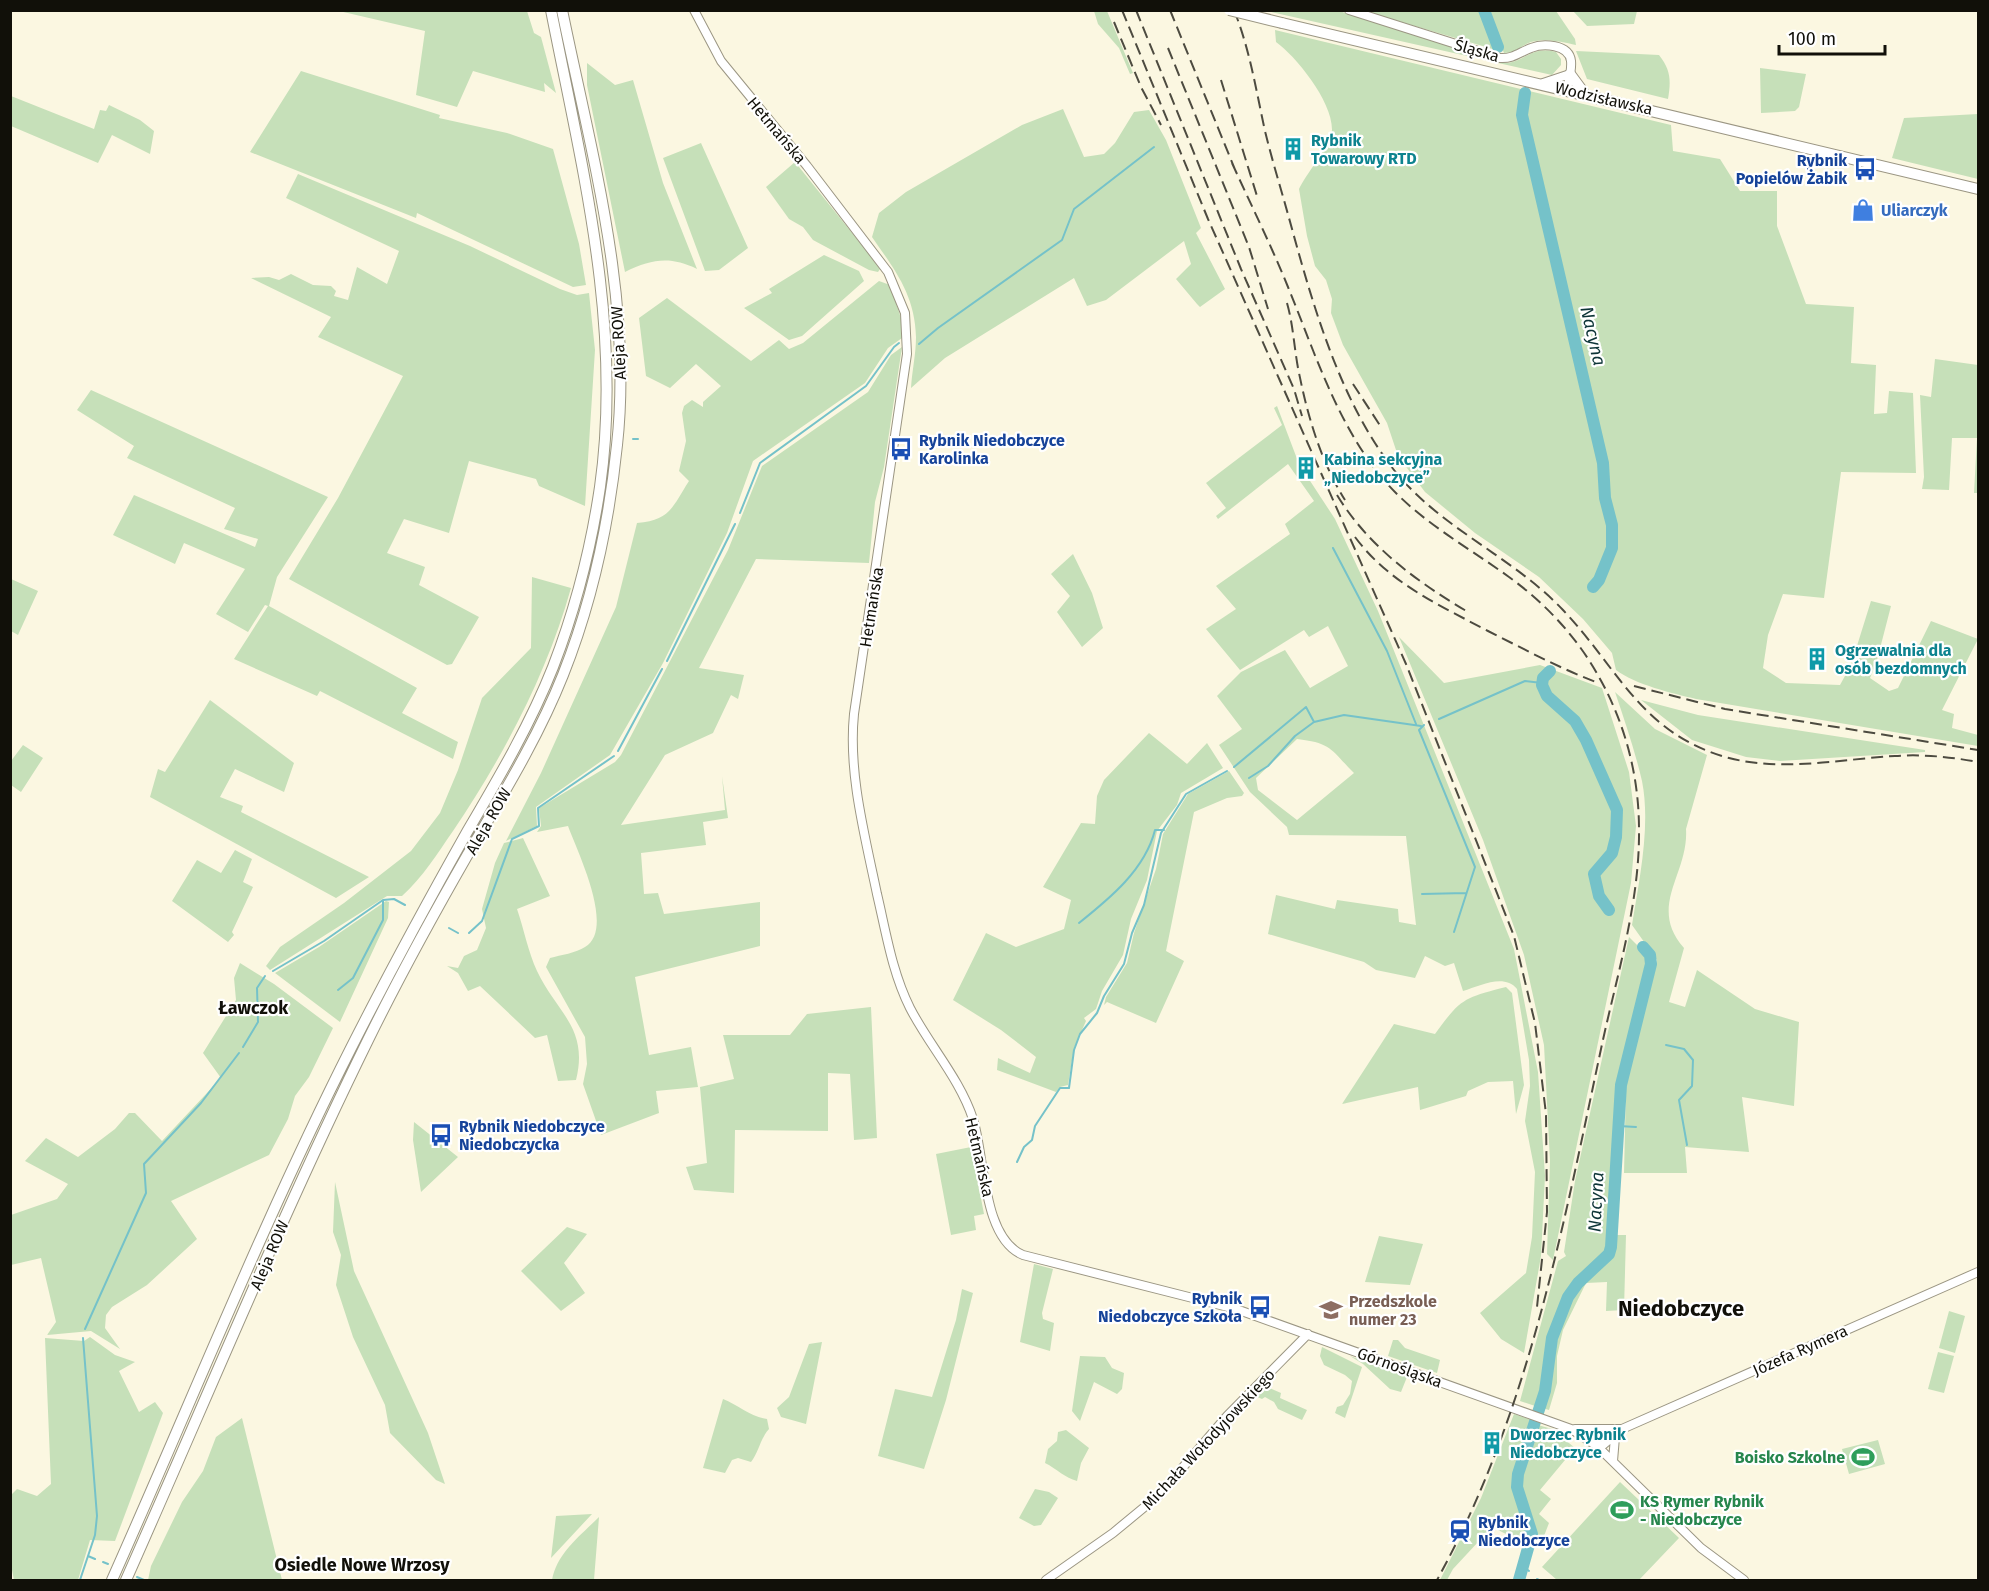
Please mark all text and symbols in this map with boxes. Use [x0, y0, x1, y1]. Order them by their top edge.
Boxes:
scale bar [1779, 18, 1886, 56]
text: 100 m [1788, 28, 1836, 50]
street label: Śląska [1452, 34, 1502, 67]
street label: Wodzisławska [1553, 78, 1655, 119]
street label: Hetmańska [743, 93, 810, 168]
place label: Rybnik Towarowy RTD [1311, 131, 1417, 168]
building icon: Rybnik Towarowy RTD [1280, 136, 1306, 162]
place label: Rybnik Popielów Żabik [1736, 151, 1847, 188]
bus stop icon: Rybnik Popielów Żabik [1852, 156, 1878, 182]
shop icon: Uliarczyk [1850, 197, 1876, 223]
place label: Uliarczyk [1881, 201, 1948, 220]
water label: Nacyna [1575, 304, 1611, 368]
street label: Aleja ROW [607, 306, 630, 380]
place label: Rybnik Niedobczyce Karolinka [919, 431, 1065, 468]
bus stop icon: Rybnik Niedobczyce Karolinka [888, 436, 914, 462]
place label: Kabina sekcyjna „Niedobczyce” [1324, 450, 1442, 487]
building icon: Kabina sekcyjna „Niedobczyce” [1293, 455, 1319, 481]
street label: Hetmańska [856, 565, 887, 649]
place label: Ogrzewalnia dla osób bezdomnych [1835, 641, 1967, 678]
building icon: Ogrzewalnia dla osób bezdomnych [1804, 646, 1830, 672]
street label: Aleja ROW [462, 785, 515, 858]
district label: Ławczok [218, 997, 289, 1019]
street label: Hetmańska [961, 1115, 998, 1199]
place label: Rybnik Niedobczyce Niedobczycka [459, 1117, 605, 1154]
bus stop icon: Rybnik Niedobczyce Niedobczycka [428, 1122, 454, 1148]
water label: Nacyna [1583, 1171, 1609, 1233]
street label: Aleja ROW [246, 1218, 293, 1293]
place label: Rybnik Niedobczyce Szkoła [1098, 1289, 1242, 1326]
place label: Przedszkole numer 23 [1349, 1292, 1437, 1329]
bus stop icon: Rybnik Niedobczyce Szkoła [1247, 1294, 1273, 1320]
district label: Niedobczyce [1618, 1295, 1744, 1322]
school or university icon: Przedszkole numer 23 [1318, 1297, 1344, 1323]
street label: Józefa Rymera [1750, 1321, 1851, 1380]
street label: Górnośląska [1354, 1343, 1445, 1393]
street label: Michała Wołodyjowskiego [1138, 1365, 1279, 1514]
place label: Dworzec Rybnik Niedobczyce [1510, 1425, 1626, 1462]
building icon: Dworzec Rybnik Niedobczyce [1479, 1430, 1505, 1456]
sports icon: Boisko Szkolne [1850, 1444, 1876, 1470]
place label: Boisko Szkolne [1735, 1448, 1845, 1467]
place label: KS Rymer Rybnik - Niedobczyce [1640, 1492, 1764, 1529]
sports icon: KS Rymer Rybnik - Niedobczyce [1609, 1497, 1635, 1523]
place label: Rybnik Niedobczyce [1478, 1513, 1570, 1550]
station icon: Rybnik Niedobczyce [1447, 1518, 1473, 1544]
district label: Osiedle Nowe Wrzosy [274, 1554, 450, 1576]

